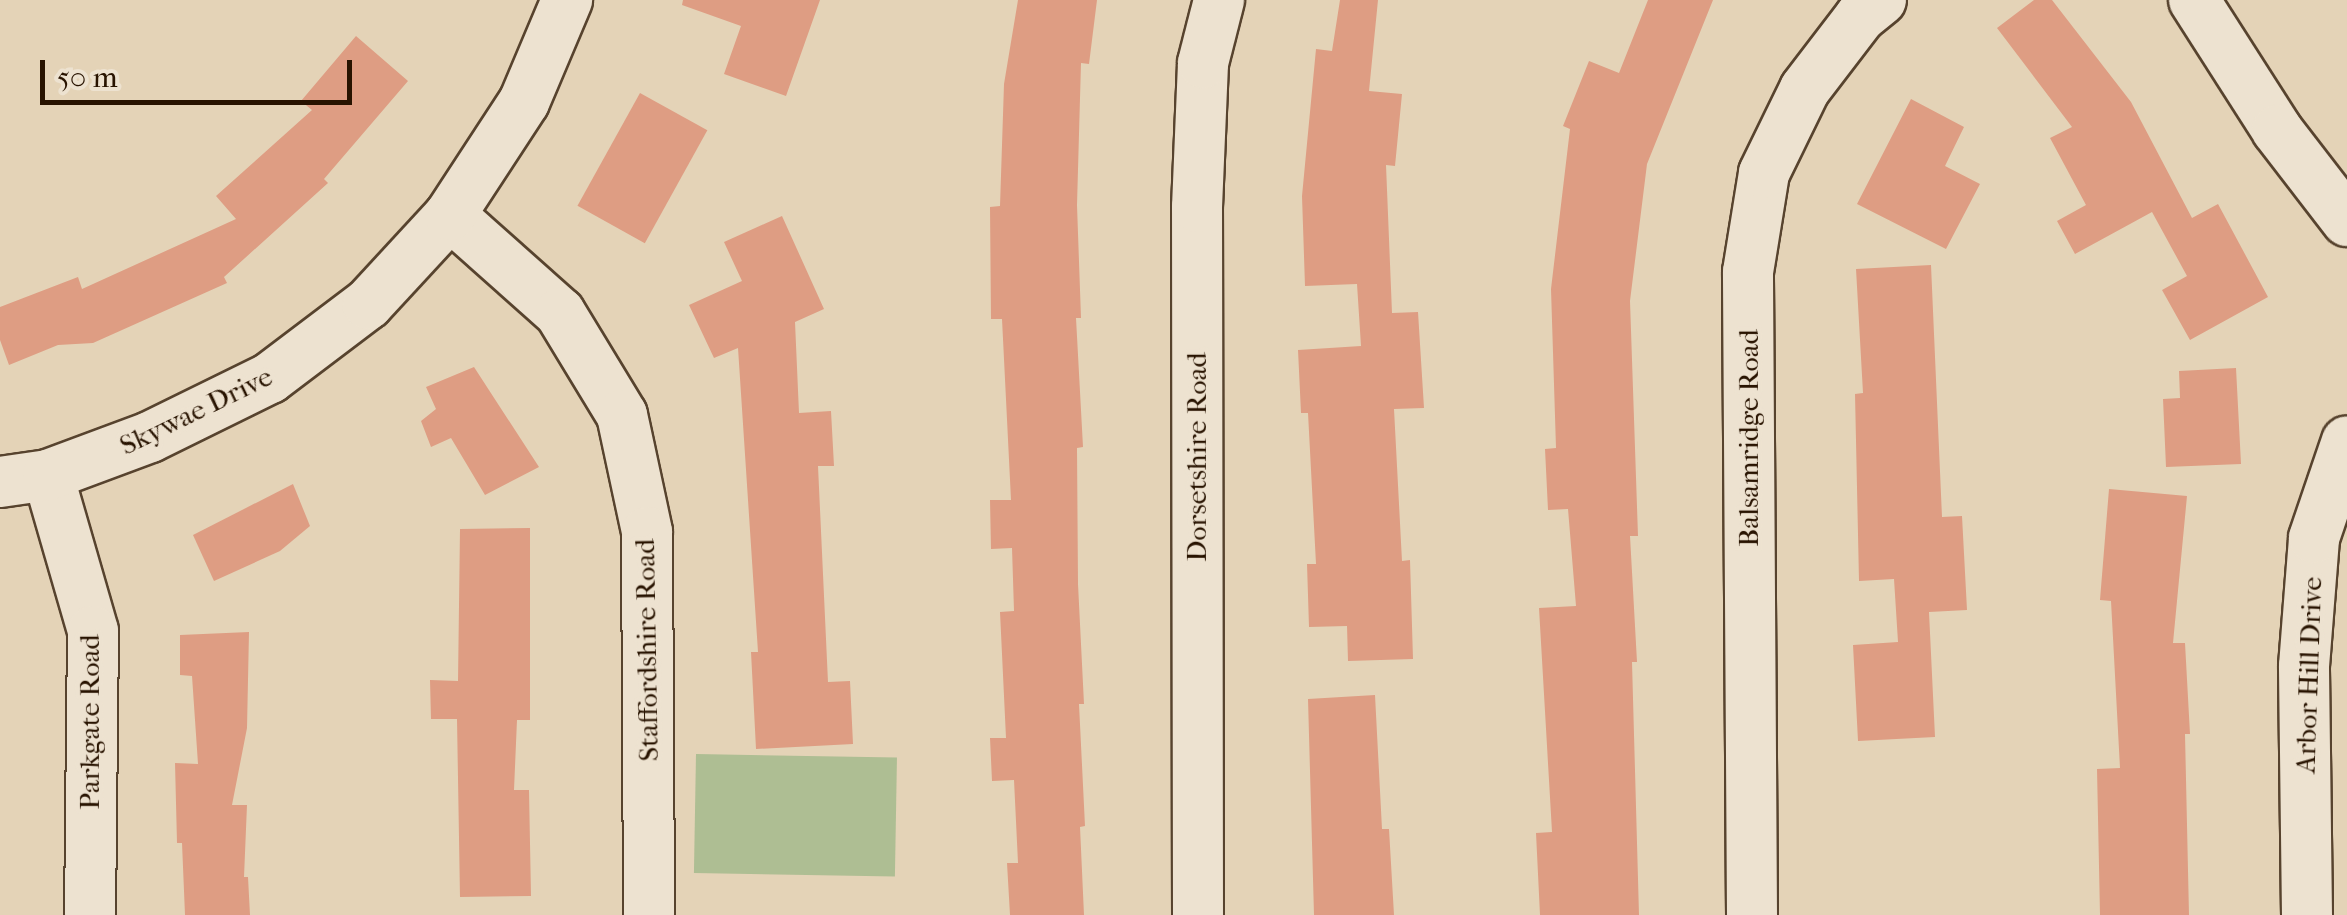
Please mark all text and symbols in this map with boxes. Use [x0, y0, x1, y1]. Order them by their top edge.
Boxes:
scale bar [45, 40, 358, 102]
text: 50 m [57, 60, 118, 95]
street label: Balsamridge Road [1732, 329, 1766, 547]
street label: Dorsetshire Road [1180, 352, 1214, 562]
street label: Skywae Drive [114, 360, 278, 462]
street label: Staffordshire Road [628, 538, 666, 762]
street label: Arbor Hill Drive [2289, 576, 2329, 774]
street label: Parkgate Road [73, 634, 107, 810]

